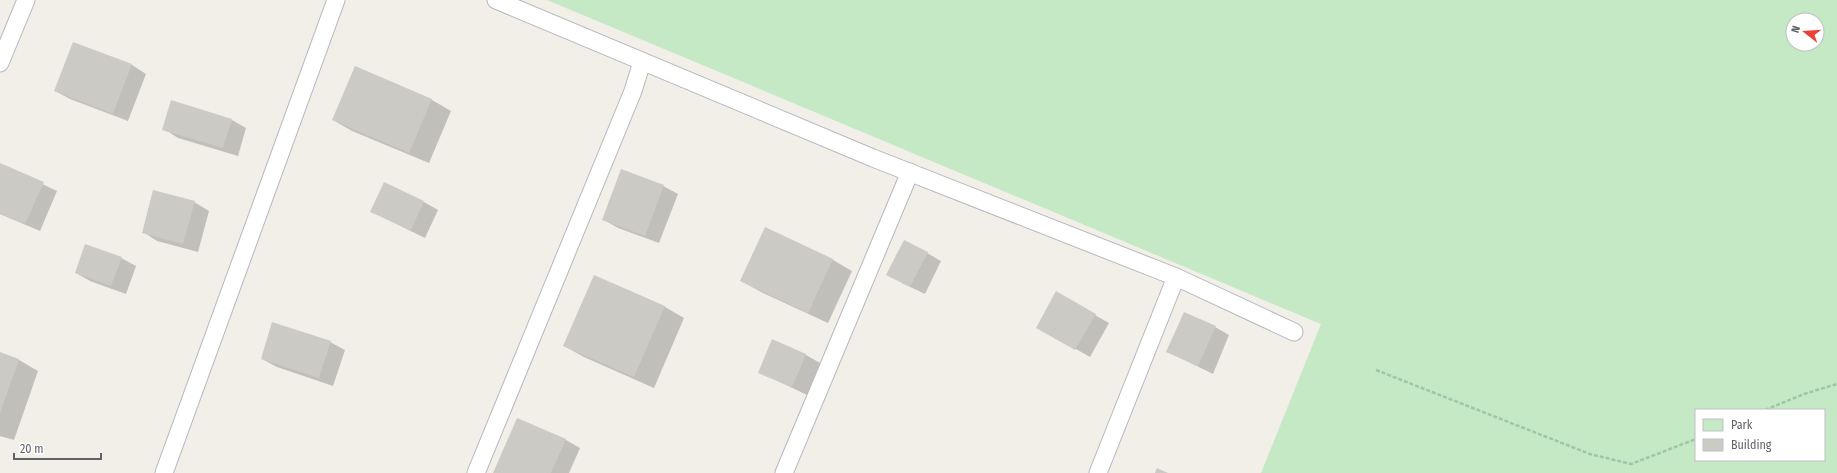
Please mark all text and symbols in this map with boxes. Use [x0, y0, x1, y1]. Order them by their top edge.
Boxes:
north arrow [1785, 12, 1825, 52]
text: N [1789, 24, 1803, 34]
legend [1695, 409, 1825, 461]
text: Park [1731, 418, 1753, 432]
scale bar [14, 435, 101, 461]
text: Building [1731, 438, 1772, 452]
text: 20 m [20, 442, 44, 456]

